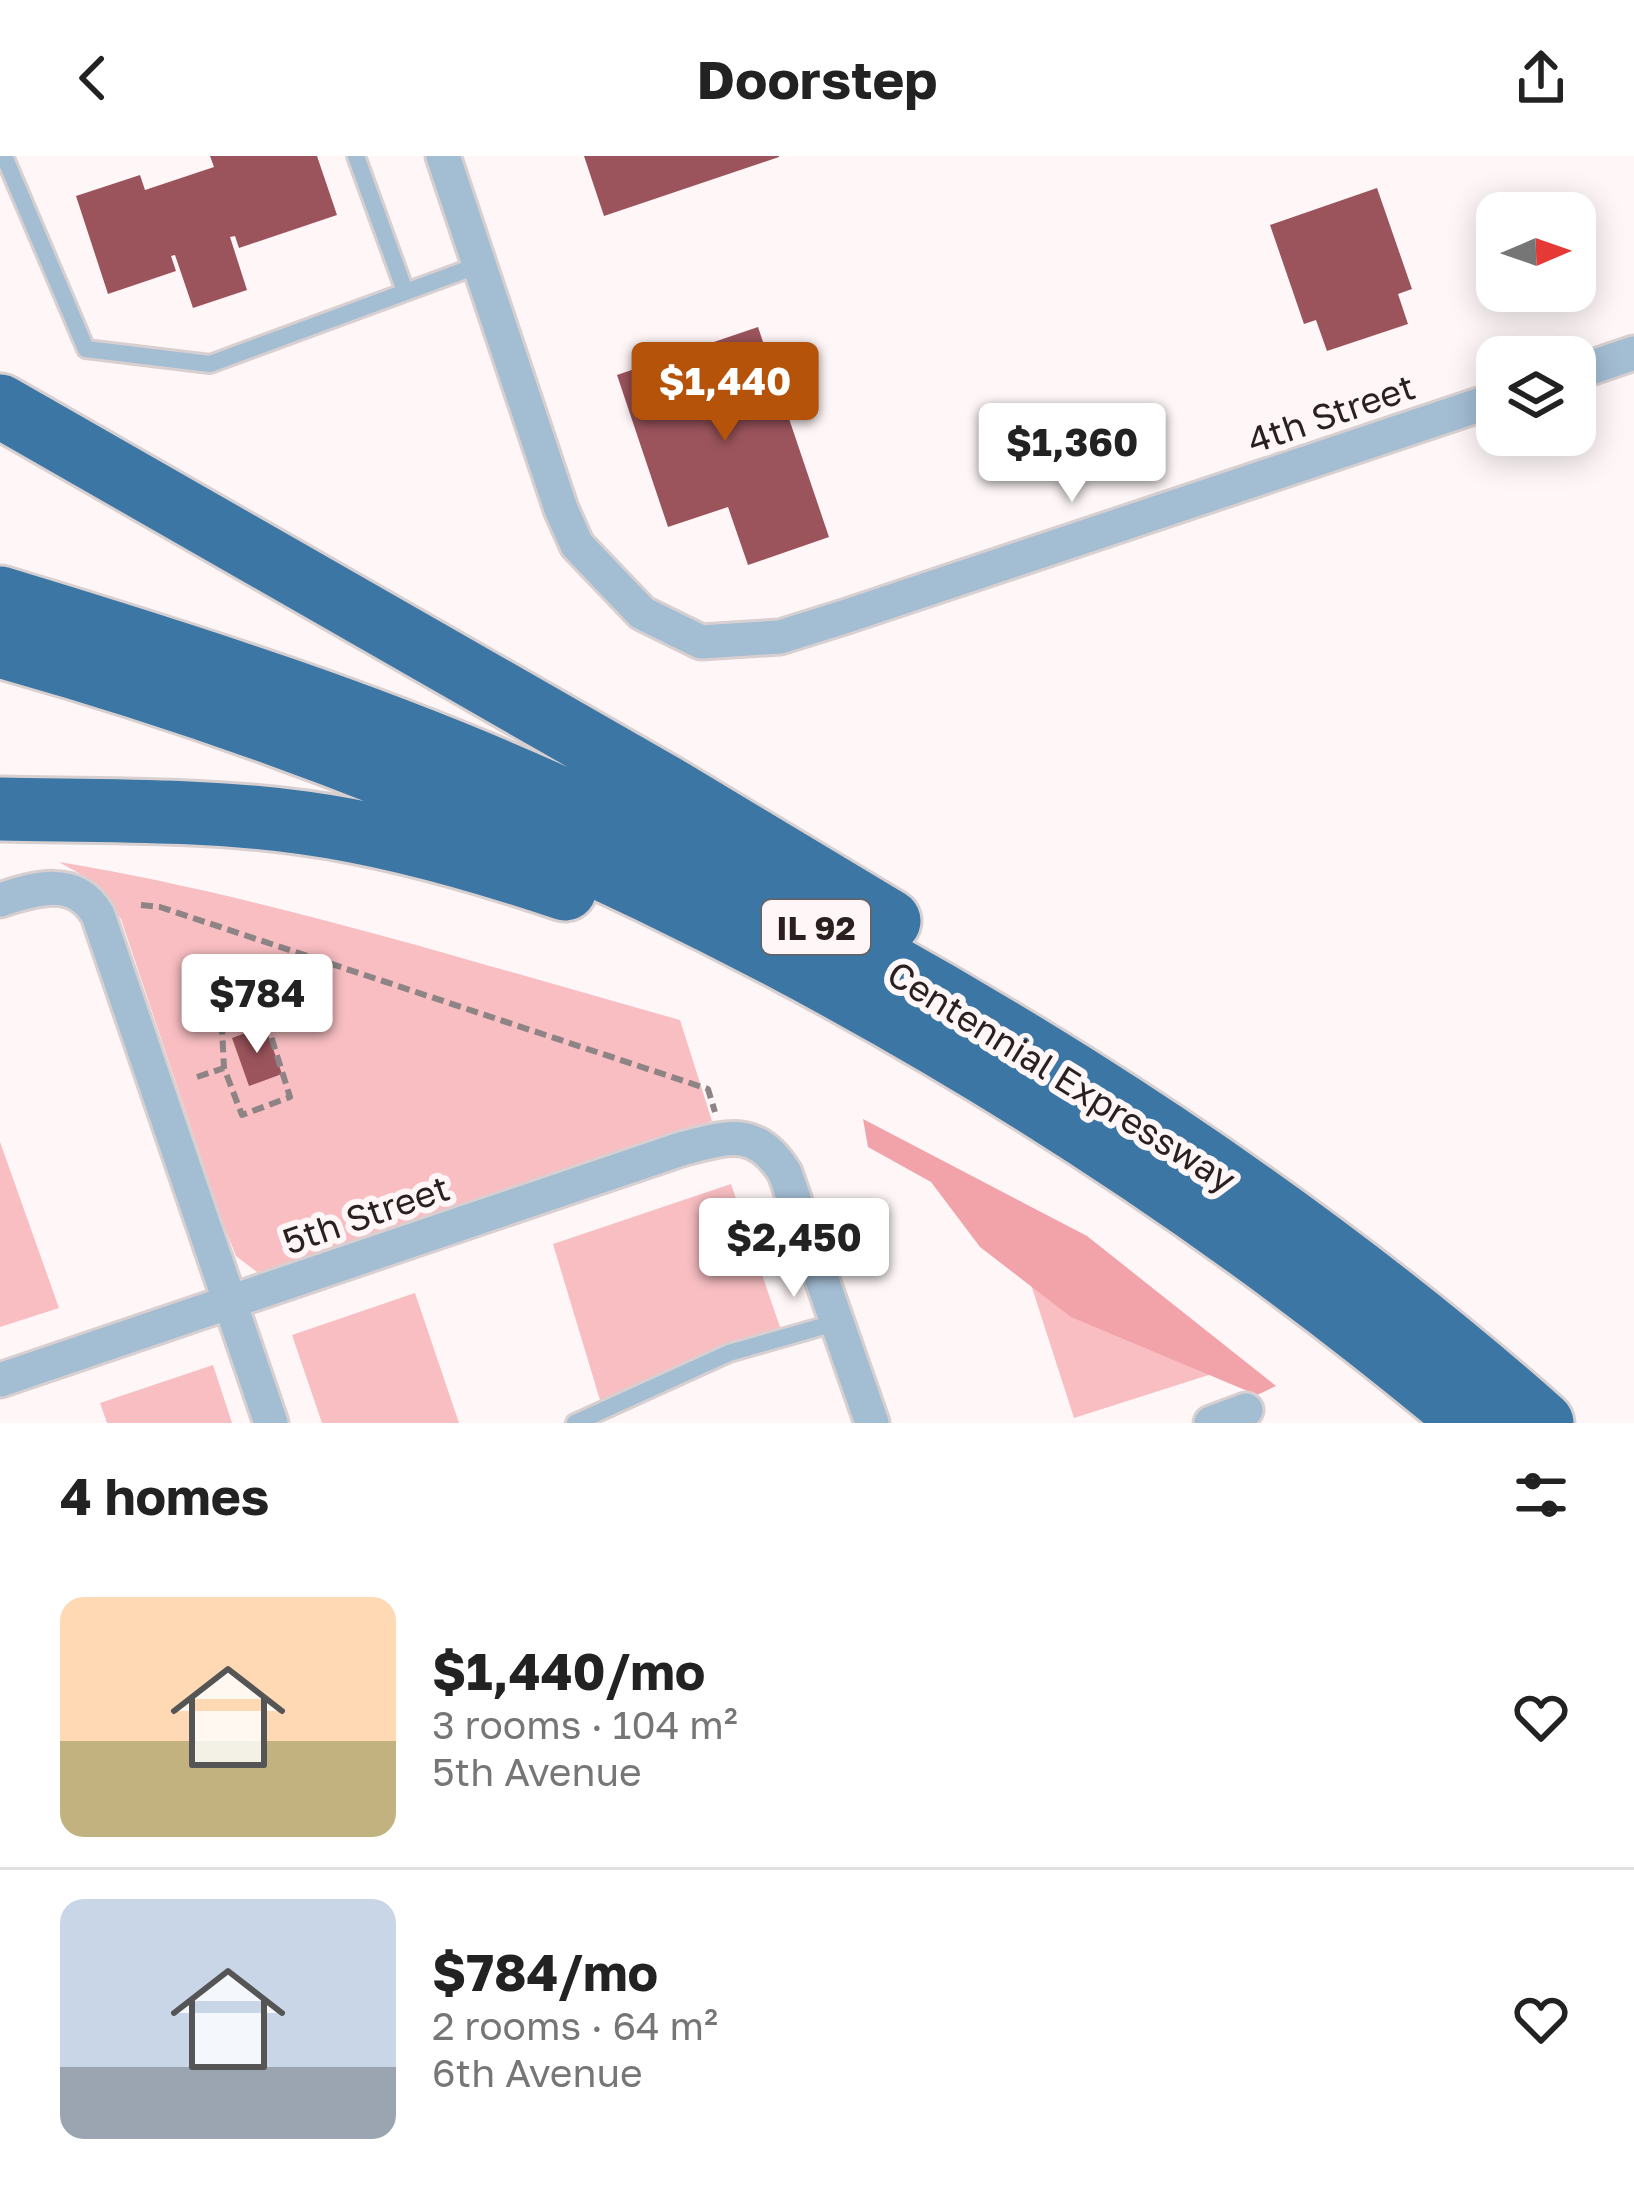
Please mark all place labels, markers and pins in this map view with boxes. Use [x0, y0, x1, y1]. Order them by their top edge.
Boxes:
pin: $1,440 [627, 342, 823, 444]
pin: $1,360 [974, 403, 1170, 505]
pin: $784 [186, 954, 328, 1056]
pin: $2,450 [696, 1198, 892, 1300]

